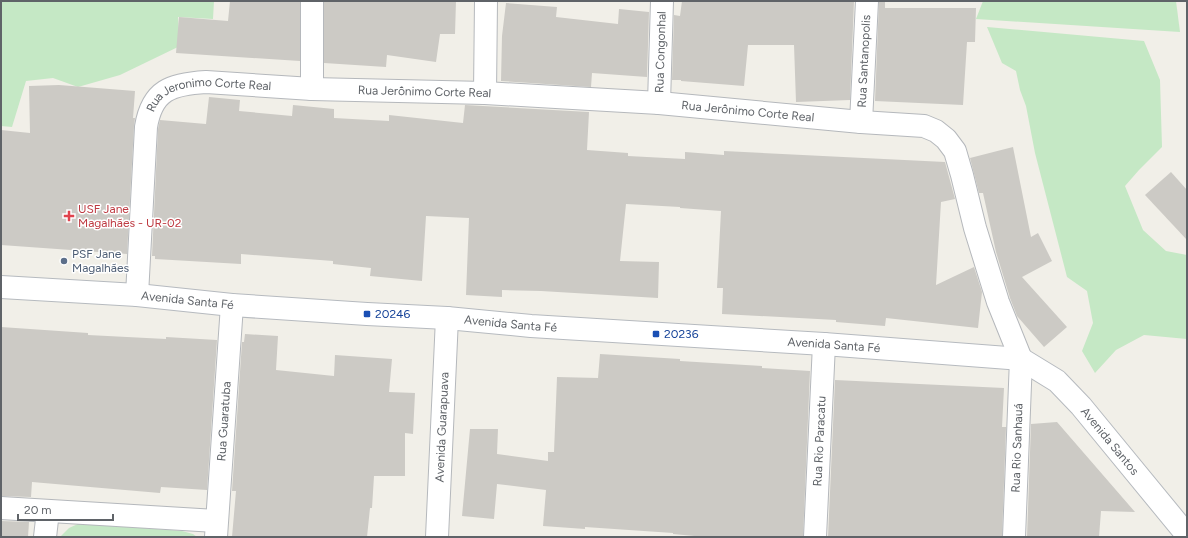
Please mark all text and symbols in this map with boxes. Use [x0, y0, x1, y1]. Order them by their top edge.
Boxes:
street label: Rua Congonhal [652, 11, 669, 93]
street label: Rua Santanopolis [855, 14, 873, 108]
street label: Rua Jeronimo Corte Real [144, 75, 272, 114]
street label: Rua Jerônimo Corte Real [358, 83, 492, 100]
street label: Rua Jerônimo Corte Real [681, 98, 815, 125]
place label: USF Jane Magalhães - UR-02 [78, 202, 181, 230]
marker: USF Jane Magalhães - UR-02 [63, 210, 75, 222]
place label: PSF Jane Magalhães [72, 247, 129, 275]
marker: PSF Jane Magalhães [59, 256, 69, 266]
street label: Avenida Santa Fé [140, 288, 235, 312]
place label: 20246 [375, 307, 411, 321]
marker: 20246 [362, 309, 372, 319]
street label: Avenida Santa Fé [464, 313, 558, 335]
place label: 20236 [664, 327, 699, 341]
marker: 20236 [651, 329, 661, 339]
street label: Avenida Santa Fé [787, 335, 881, 355]
street label: Avenida Guarapuava [433, 372, 452, 483]
street label: Rua Guaratuba [214, 381, 234, 462]
street label: Rua Rio Paracatu [810, 396, 829, 487]
street label: Rua Rio Sanhauá [1008, 403, 1026, 493]
street label: Avenida Santos [1078, 404, 1142, 478]
scale bar [18, 496, 113, 522]
text: 20 m [24, 503, 52, 517]

